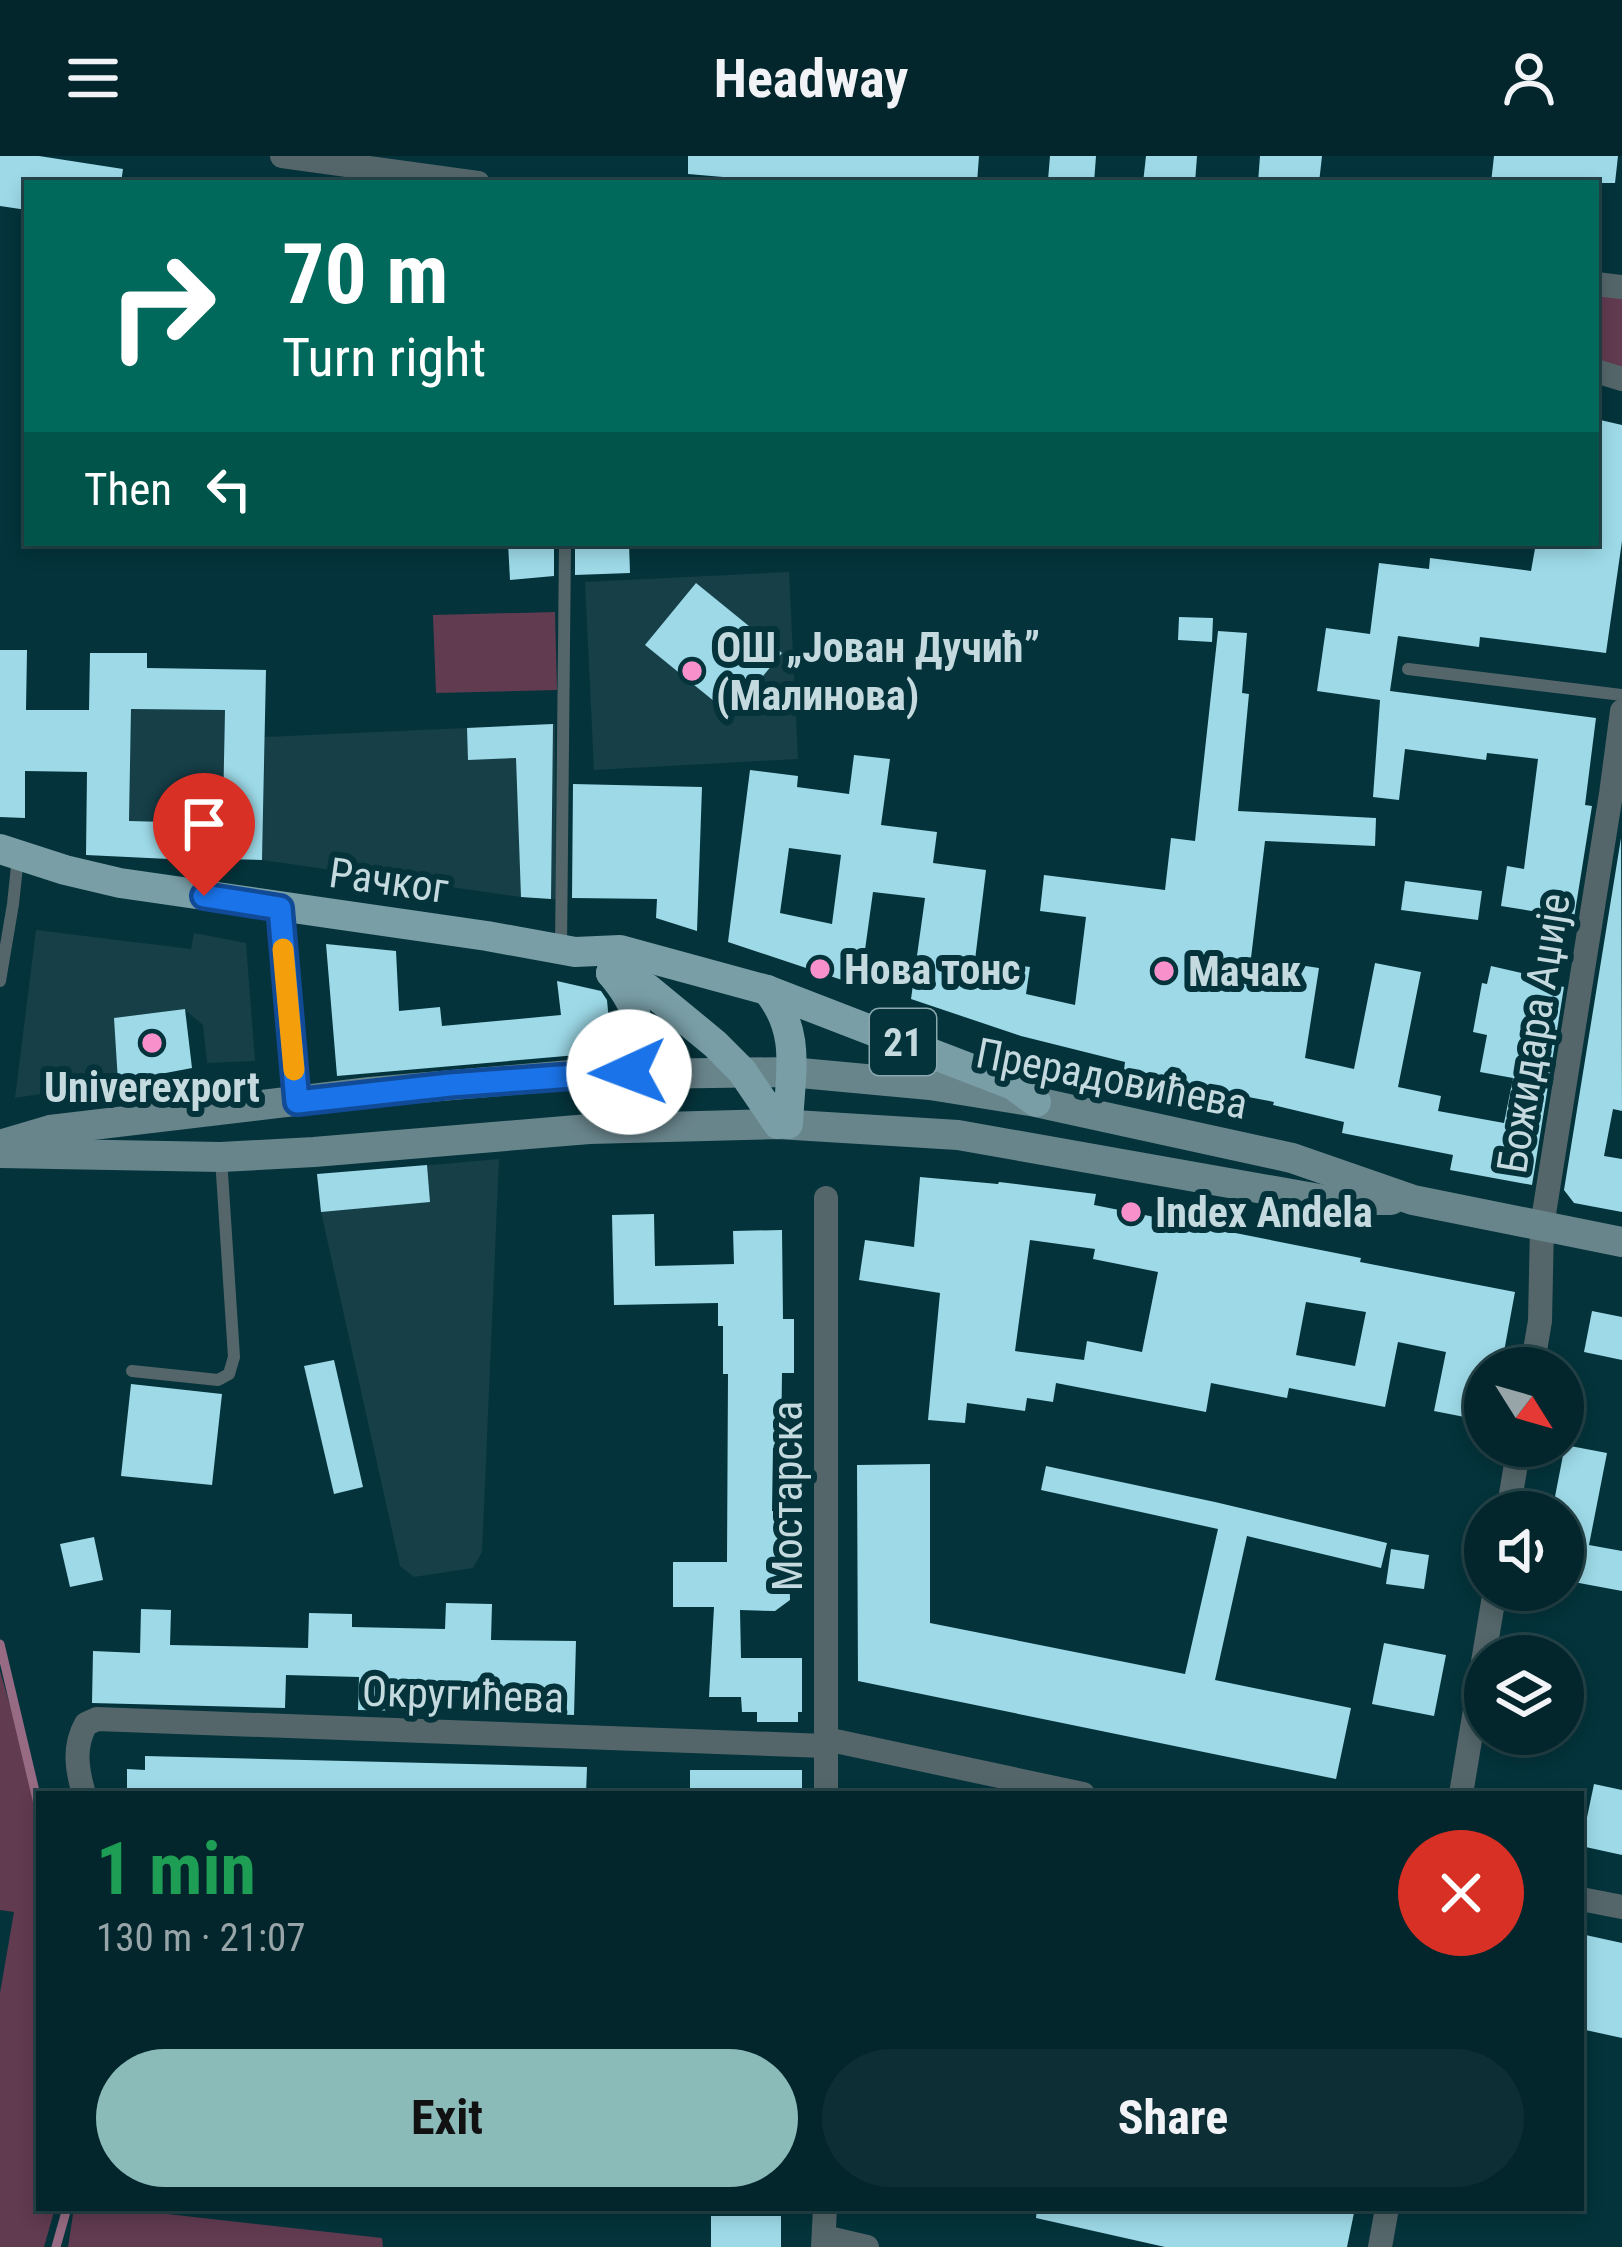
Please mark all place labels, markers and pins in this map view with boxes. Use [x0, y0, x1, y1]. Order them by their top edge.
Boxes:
place label: ОШ „Јован Дучић” (Малинова) [716, 623, 1040, 720]
marker: ОШ „Јован Дучић” (Малинова) [679, 658, 705, 684]
pin [153, 773, 255, 896]
place label: Нова тонс [844, 945, 1021, 994]
place label: Мачак [1188, 947, 1301, 996]
marker: Нова тонс [807, 956, 833, 982]
marker: Мачак [1151, 958, 1177, 984]
marker: Univerexport [139, 1030, 165, 1056]
place label: Univerexport [44, 1063, 260, 1112]
place label: Index Andela [1155, 1188, 1373, 1237]
marker: Index Andela [1118, 1199, 1144, 1225]

